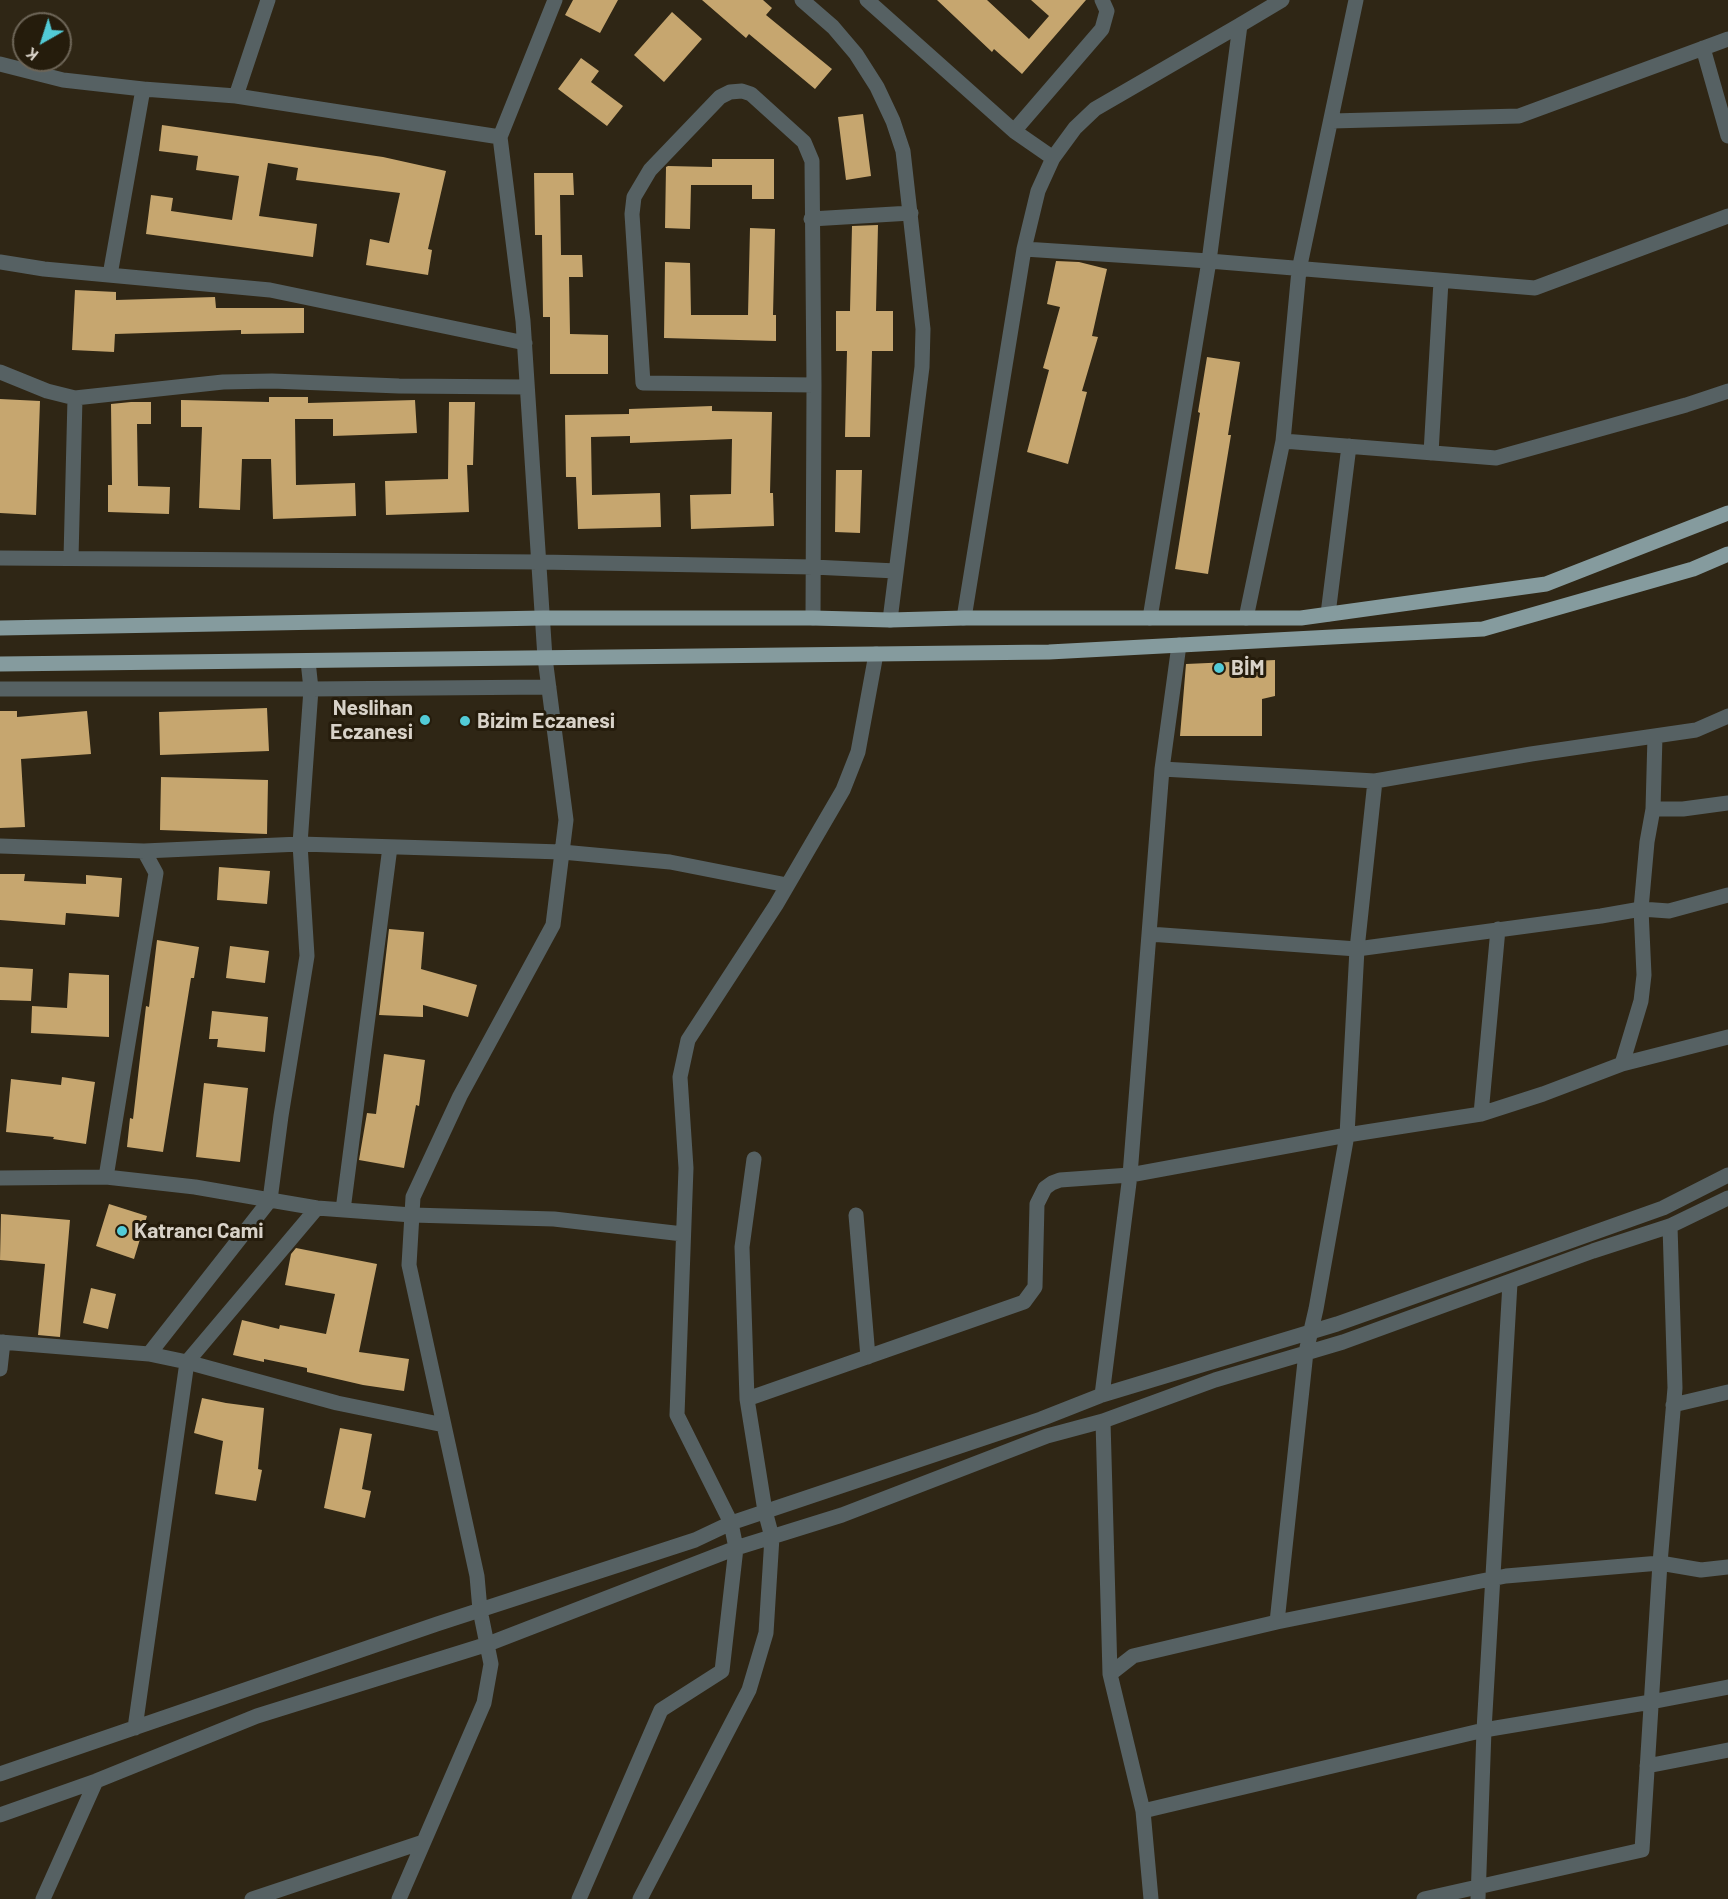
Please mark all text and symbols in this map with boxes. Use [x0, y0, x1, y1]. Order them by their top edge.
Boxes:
north arrow [12, 12, 72, 72]
text: K [22, 44, 41, 65]
place label: BİM [1231, 655, 1265, 681]
marker: BİM [1212, 661, 1226, 675]
place label: Neslihan Eczanesi [330, 695, 413, 745]
place label: Bizim Eczanesi [477, 708, 615, 734]
marker: Neslihan Eczanesi [418, 713, 432, 727]
marker: Bizim Eczanesi [458, 714, 472, 728]
place label: Katrancı Cami [134, 1218, 264, 1244]
marker: Katrancı Cami [115, 1224, 129, 1238]

